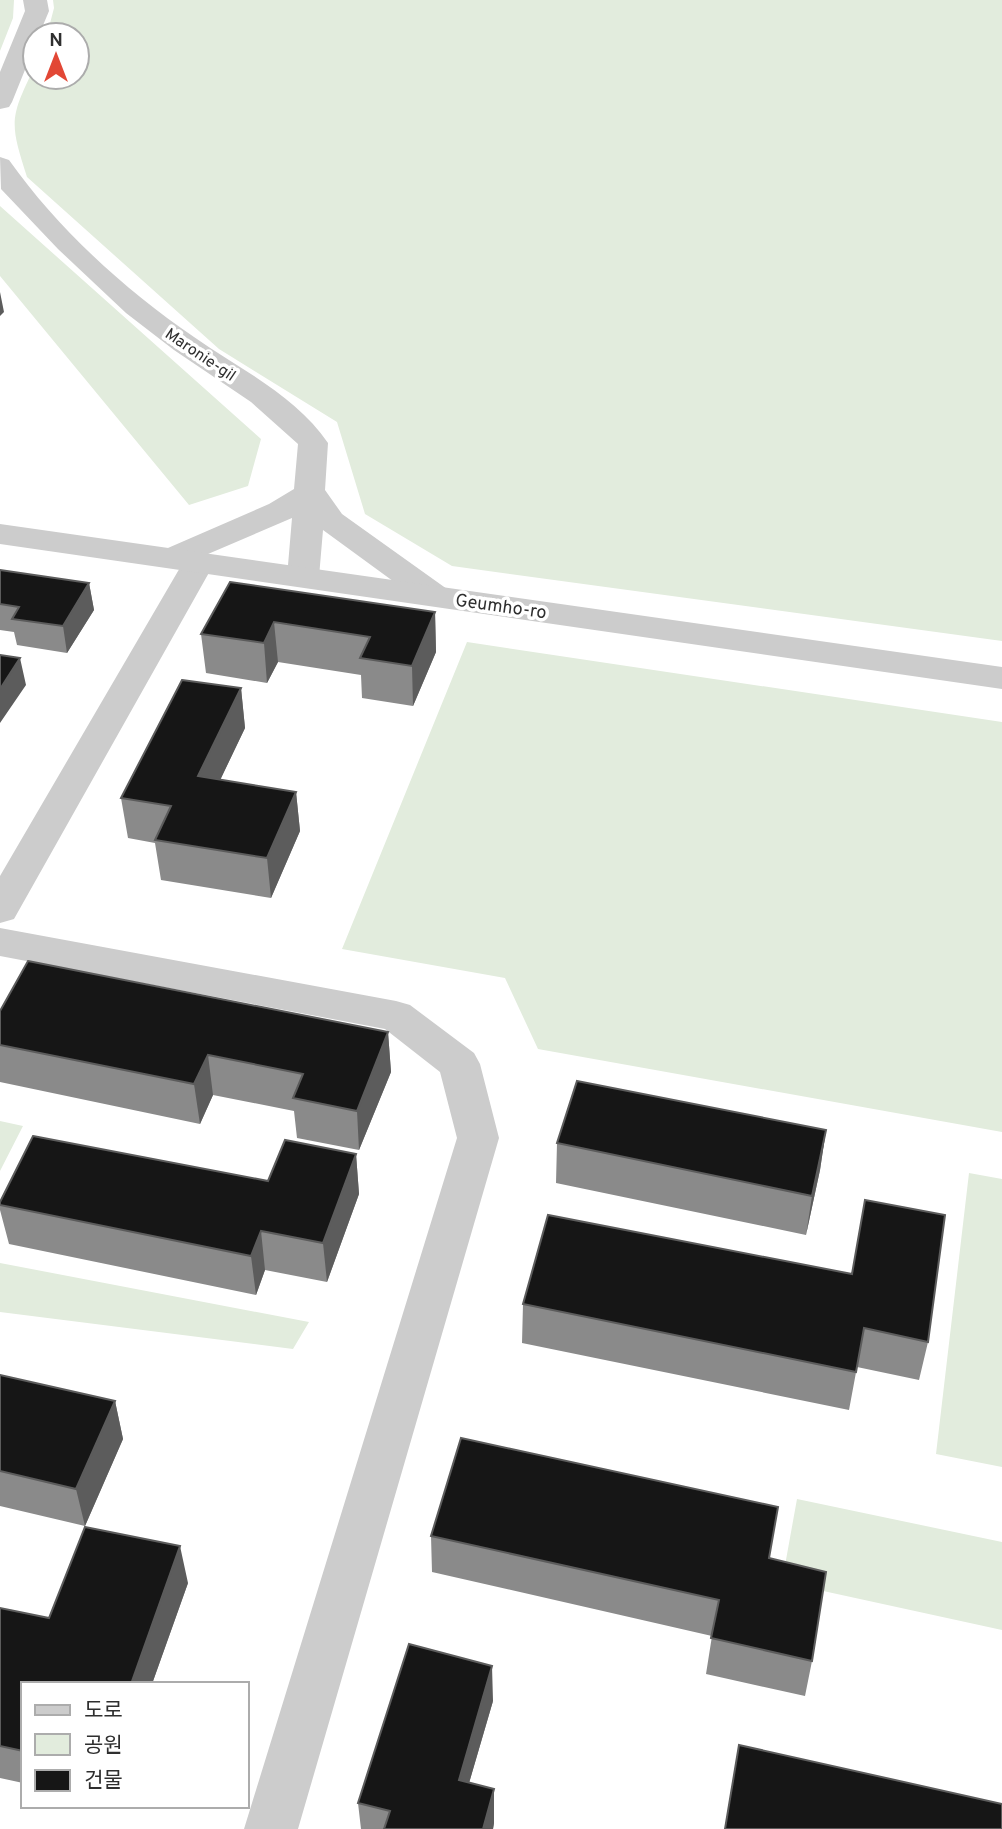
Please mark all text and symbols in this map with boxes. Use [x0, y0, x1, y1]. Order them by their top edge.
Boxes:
north arrow [21, 21, 91, 91]
text: N [49, 29, 63, 53]
street label: Maronie-gil [161, 325, 239, 387]
street label: Geumho-ro [454, 590, 548, 625]
legend [21, 1682, 248, 1808]
text: 도로 [84, 1698, 123, 1725]
text: 공원 [84, 1733, 123, 1760]
text: 건물 [84, 1768, 123, 1795]

